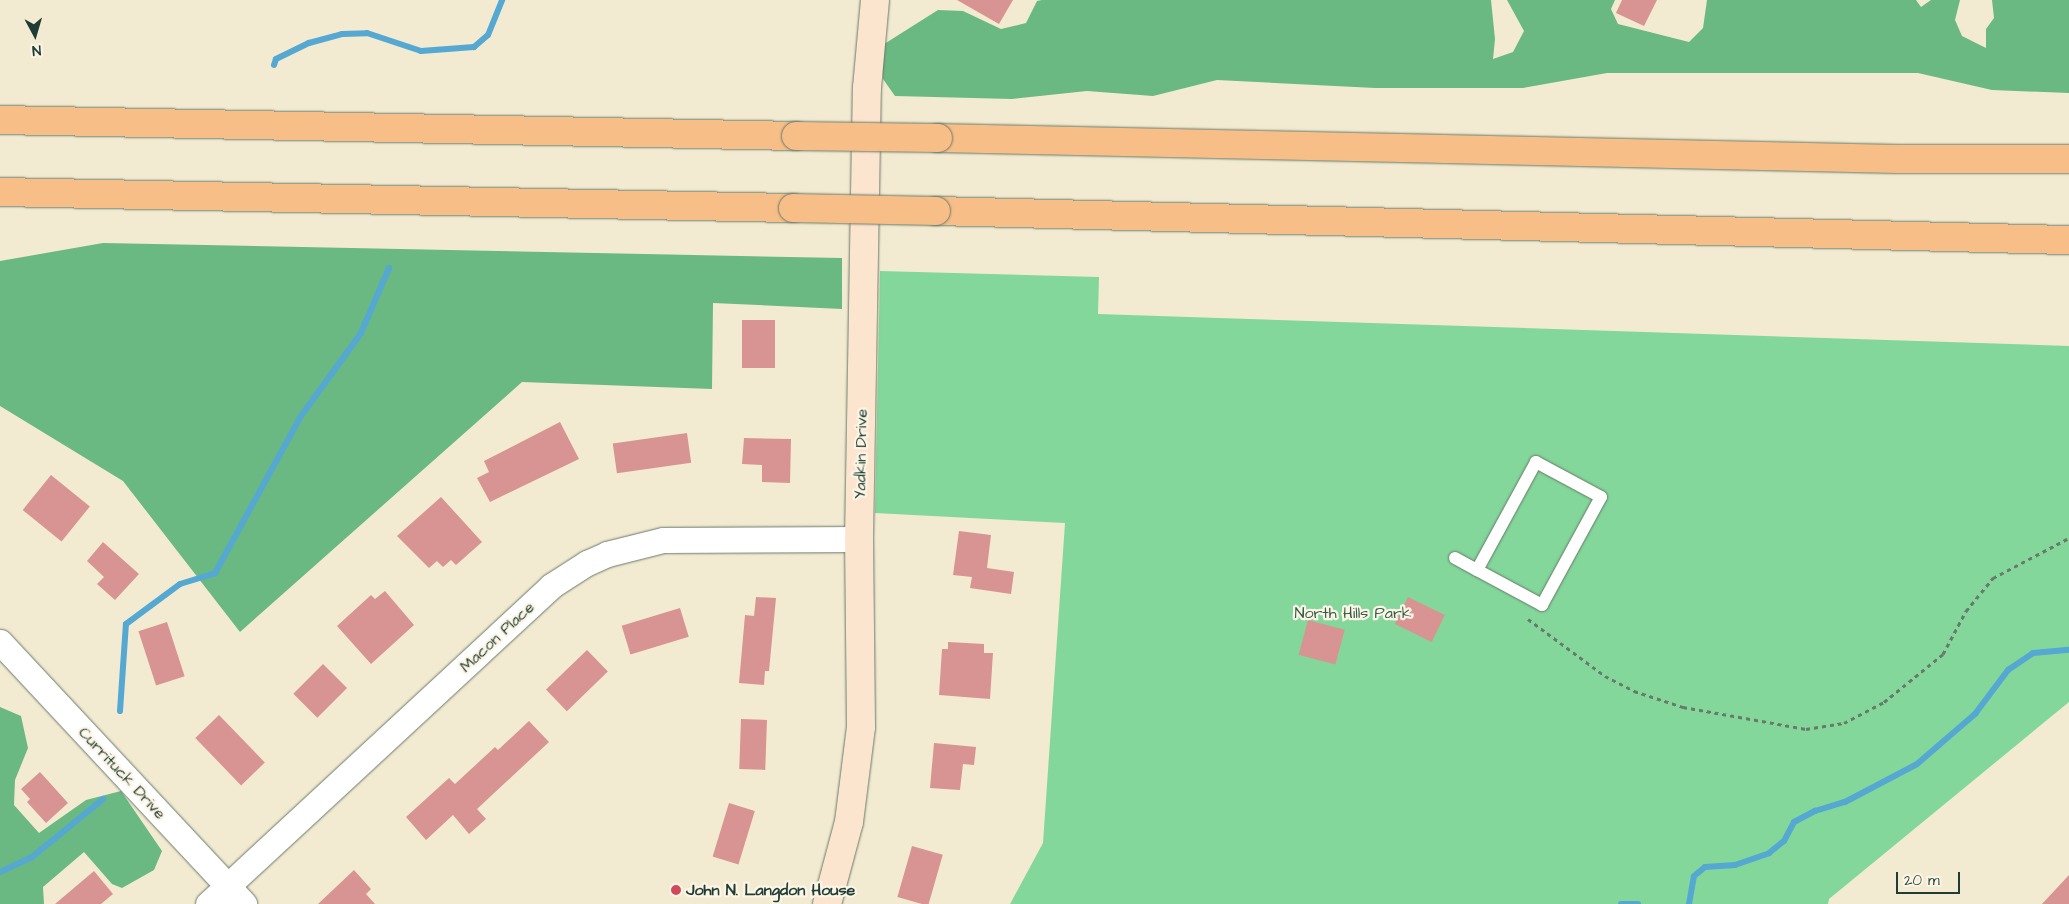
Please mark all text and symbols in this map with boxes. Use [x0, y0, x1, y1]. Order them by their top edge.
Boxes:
north arrow [10, 10, 60, 60]
text: N [31, 40, 42, 60]
street label: Yadkin Drive [851, 409, 871, 499]
street label: Macon Place [456, 598, 538, 676]
park label: North Hills Park [1294, 603, 1412, 623]
street label: Currituck Drive [74, 723, 170, 823]
scale bar [1899, 862, 1963, 894]
text: 20 m [1904, 870, 1940, 891]
place label: John N. Langdon House [686, 880, 855, 900]
marker: John N. Langdon House [670, 884, 682, 896]

